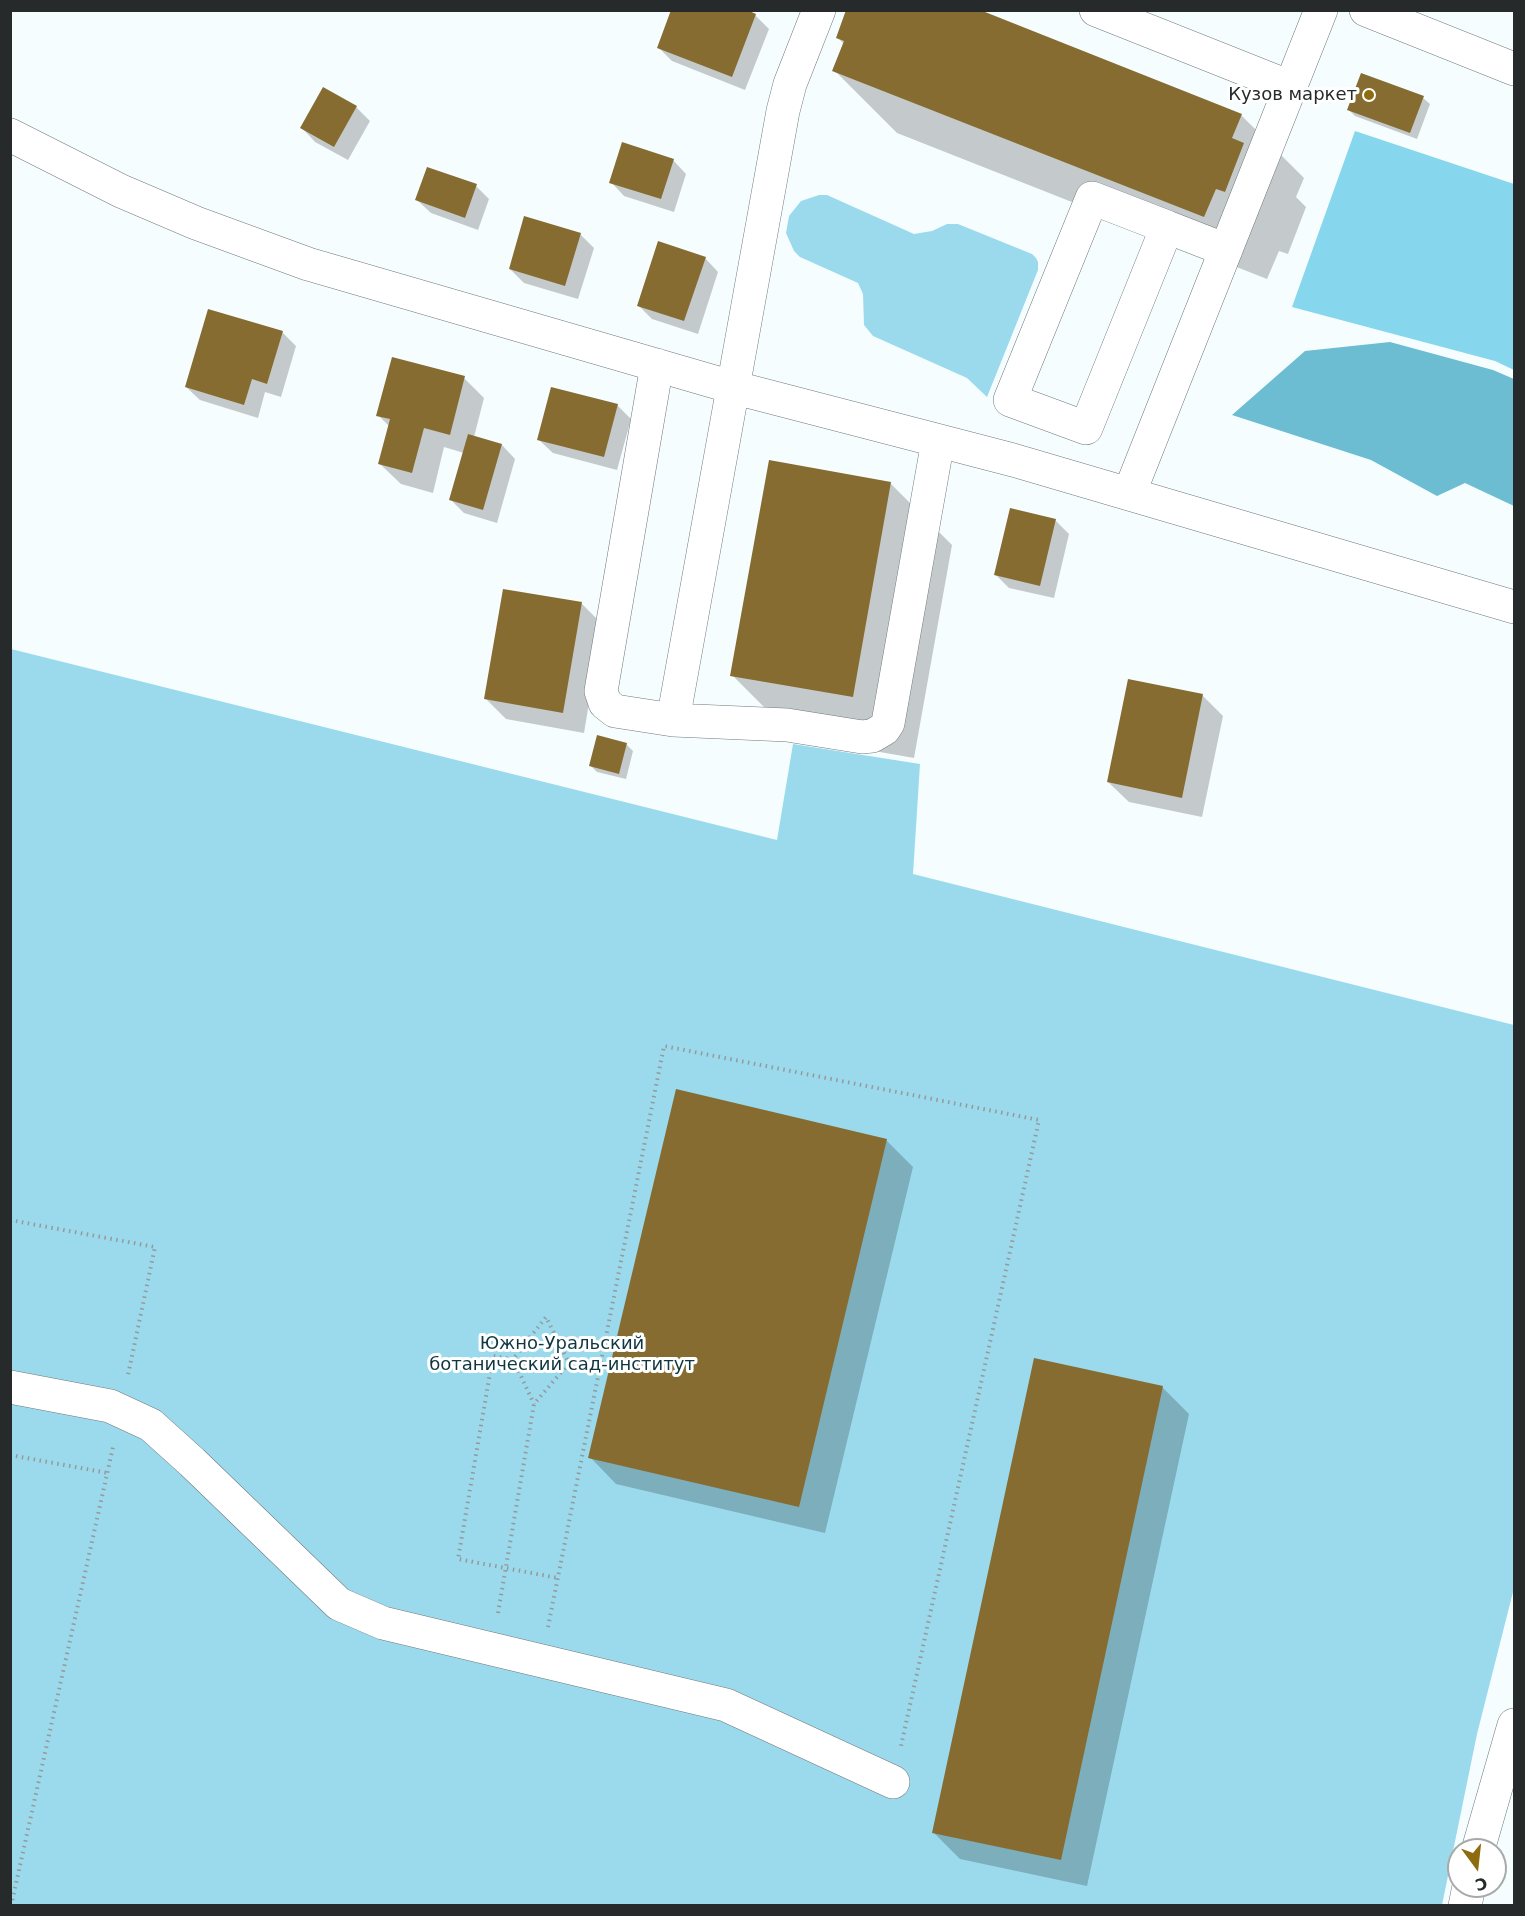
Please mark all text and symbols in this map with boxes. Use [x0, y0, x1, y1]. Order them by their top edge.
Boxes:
place label: Кузов маркет [1228, 84, 1357, 106]
marker: Кузов маркет [1362, 88, 1376, 102]
park label: Южно-Уральский ботанический сад-институт [429, 1333, 695, 1376]
north arrow [1447, 1838, 1507, 1898]
text: С [1473, 1873, 1489, 1895]

